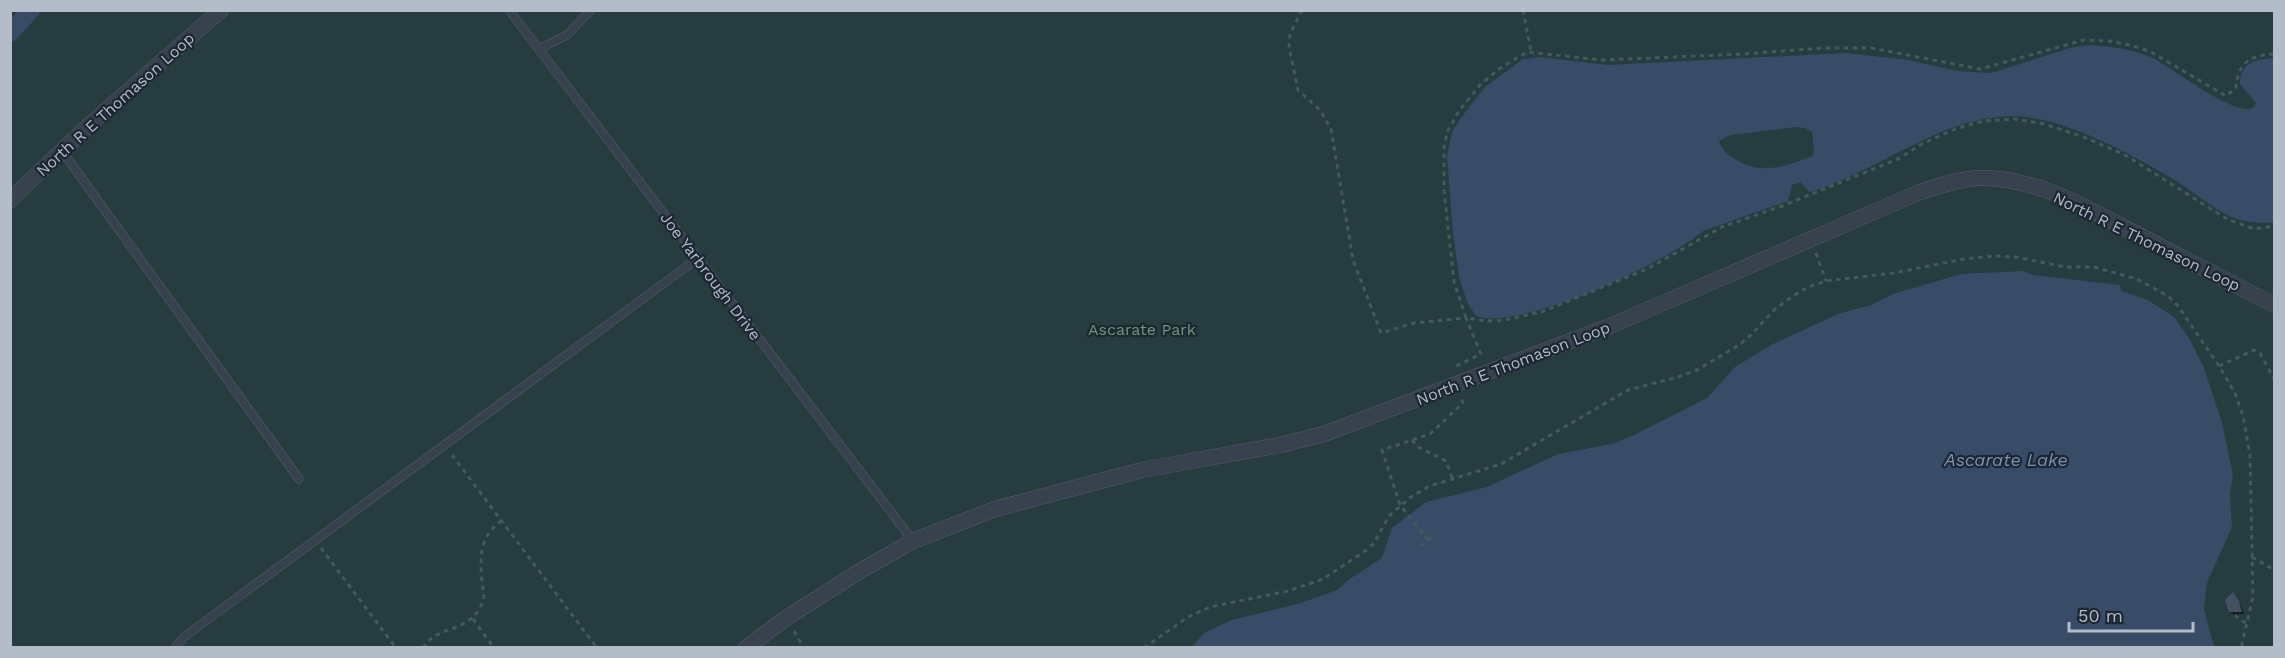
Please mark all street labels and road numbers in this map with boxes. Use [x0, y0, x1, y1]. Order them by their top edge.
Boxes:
street label: North R E Thomason Loop [33, 28, 198, 180]
street label: North R E Thomason Loop [2050, 188, 2243, 295]
street label: Joe Yarbrough Drive [656, 209, 765, 344]
street label: North R E Thomason Loop [1414, 318, 1613, 409]

